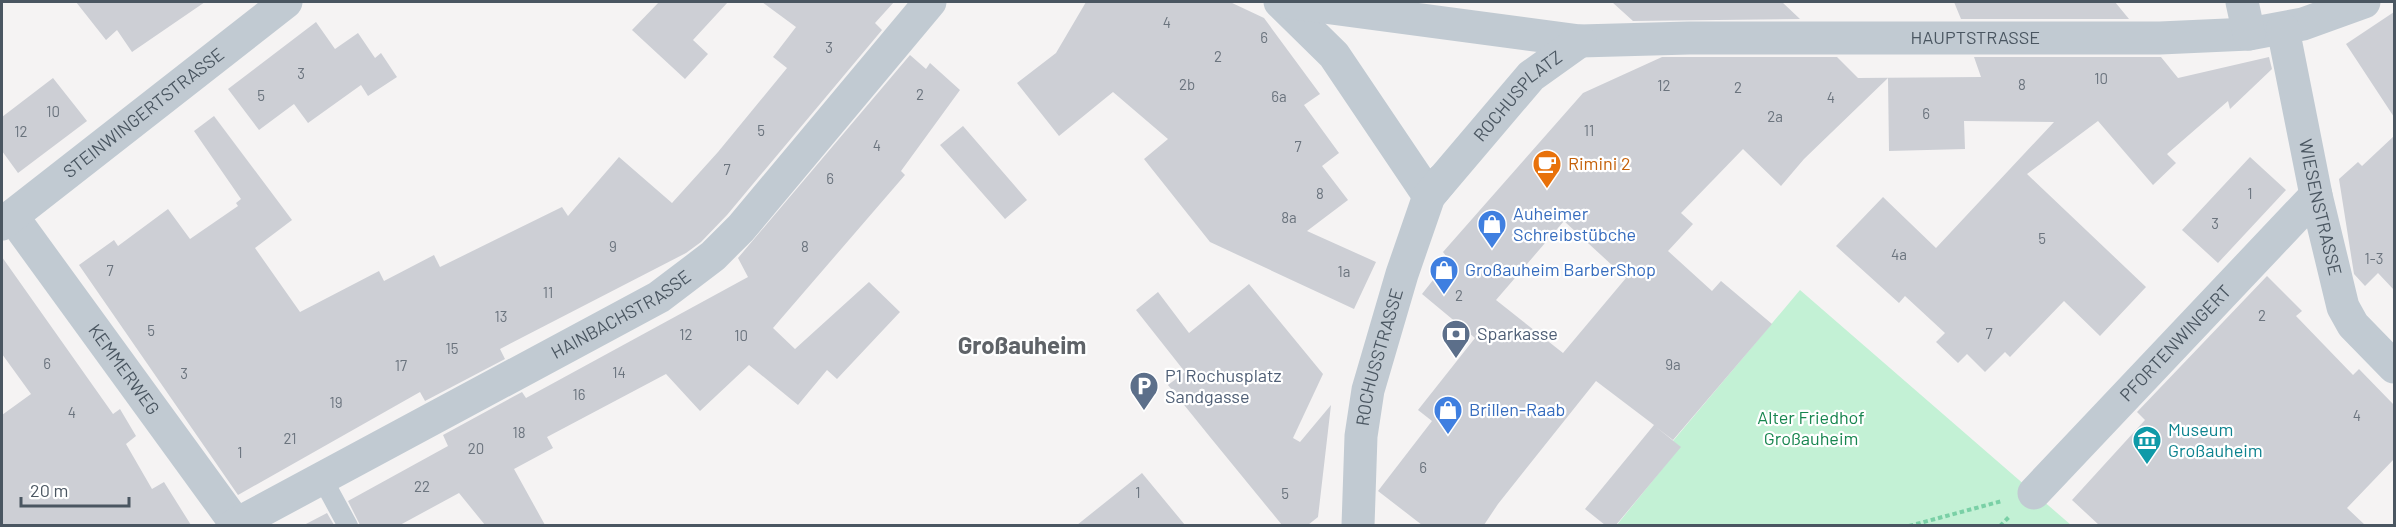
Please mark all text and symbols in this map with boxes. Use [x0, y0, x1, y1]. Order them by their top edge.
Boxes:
house number: 4 [1163, 13, 1171, 31]
street label: HAUPTSTRASSE [1911, 26, 2040, 48]
house number: 6 [1260, 28, 1268, 46]
house number: 3 [825, 38, 833, 56]
street label: STEINWINGERTSTRASSE [58, 43, 228, 182]
street label: ROCHUSPLATZ [1468, 45, 1566, 146]
house number: 2 [1214, 47, 1222, 65]
house number: 3 [297, 64, 305, 82]
house number: 10 [2094, 69, 2108, 87]
house number: 2b [1179, 75, 1195, 93]
house number: 8 [2018, 75, 2026, 93]
house number: 12 [1657, 76, 1671, 94]
house number: 2 [1734, 78, 1742, 96]
house number: 2 [916, 85, 924, 103]
house number: 5 [257, 86, 265, 104]
house number: 6a [1271, 87, 1287, 105]
house number: 4 [1827, 88, 1835, 106]
house number: 10 [46, 102, 60, 120]
house number: 6 [1922, 104, 1930, 122]
house number: 2a [1767, 107, 1783, 125]
house number: 5 [757, 121, 765, 139]
house number: 11 [1584, 121, 1594, 139]
house number: 12 [14, 122, 28, 140]
house number: 4 [873, 136, 881, 154]
house number: 7 [1294, 137, 1302, 155]
street label: WIESENSTRASSE [2295, 137, 2347, 277]
cafe icon: Rimini 2 [1531, 148, 1563, 190]
place label: Rimini 2 [1568, 152, 1631, 174]
house number: 7 [723, 160, 731, 178]
house number: 6 [826, 169, 834, 187]
house number: 8 [1316, 184, 1324, 202]
house number: 1 [2247, 184, 2253, 202]
place label: Auheimer Schreibstübche [1513, 202, 1636, 245]
house number: 8a [1281, 208, 1297, 226]
shop icon: Auheimer Schreibstübche [1476, 208, 1508, 250]
house number: 3 [2211, 214, 2219, 232]
house number: 5 [2038, 229, 2046, 247]
house number: 9 [609, 237, 617, 255]
house number: 8 [801, 237, 809, 255]
house number: 4a [1891, 245, 1907, 263]
house number: 1-3 [2365, 249, 2383, 267]
shop icon: Großauheim BarberShop [1428, 254, 1460, 296]
place label: Großauheim BarberShop [1465, 258, 1656, 280]
house number: 7 [106, 261, 114, 279]
house number: 1a [1338, 262, 1350, 280]
street label: HAINBACHSTRASSE [547, 265, 695, 363]
street label: PFORTENWINGERT [2115, 280, 2235, 406]
house number: 11 [543, 283, 553, 301]
street label: ROCHUSSTRASSE [1351, 286, 1407, 427]
house number: 2 [1455, 286, 1463, 304]
house number: 2 [2258, 306, 2266, 324]
house number: 13 [495, 307, 507, 325]
bank icon: Sparkasse [1440, 318, 1472, 360]
street label: KEMMERWEG [84, 319, 165, 419]
house number: 5 [147, 321, 155, 339]
place label: Sparkasse [1477, 322, 1558, 344]
house number: 7 [1985, 324, 1993, 342]
house number: 12 [679, 325, 693, 343]
house number: 10 [734, 326, 748, 344]
district label: Großauheim [958, 330, 1086, 359]
house number: 15 [446, 339, 458, 357]
house number: 6 [43, 354, 51, 372]
house number: 9a [1665, 355, 1681, 373]
house number: 17 [395, 356, 407, 374]
house number: 14 [612, 363, 626, 381]
house number: 3 [180, 364, 188, 382]
place label: P1 Rochusplatz Sandgasse [1165, 364, 1281, 407]
parking icon: P1 Rochusplatz Sandgasse [1128, 370, 1160, 412]
house number: 16 [573, 385, 585, 403]
house number: 19 [329, 393, 343, 411]
shop icon: Brillen-Raab [1432, 394, 1464, 436]
place label: Brillen-Raab [1469, 398, 1565, 420]
house number: 4 [68, 403, 76, 421]
park label: Alter Friedhof Großauheim [1757, 406, 1865, 449]
house number: 4 [2353, 406, 2361, 424]
place label: Museum Großauheim [2168, 418, 2263, 461]
house number: 18 [512, 423, 526, 441]
museum icon: Museum Großauheim [2131, 424, 2163, 466]
house number: 21 [283, 429, 297, 447]
house number: 20 [468, 439, 484, 457]
house number: 1 [237, 443, 243, 461]
house number: 6 [1419, 458, 1427, 476]
scale bar [21, 470, 129, 508]
house number: 22 [414, 477, 430, 495]
text: 20 m [30, 479, 68, 501]
house number: 1 [1135, 483, 1141, 501]
house number: 5 [1281, 484, 1289, 502]

